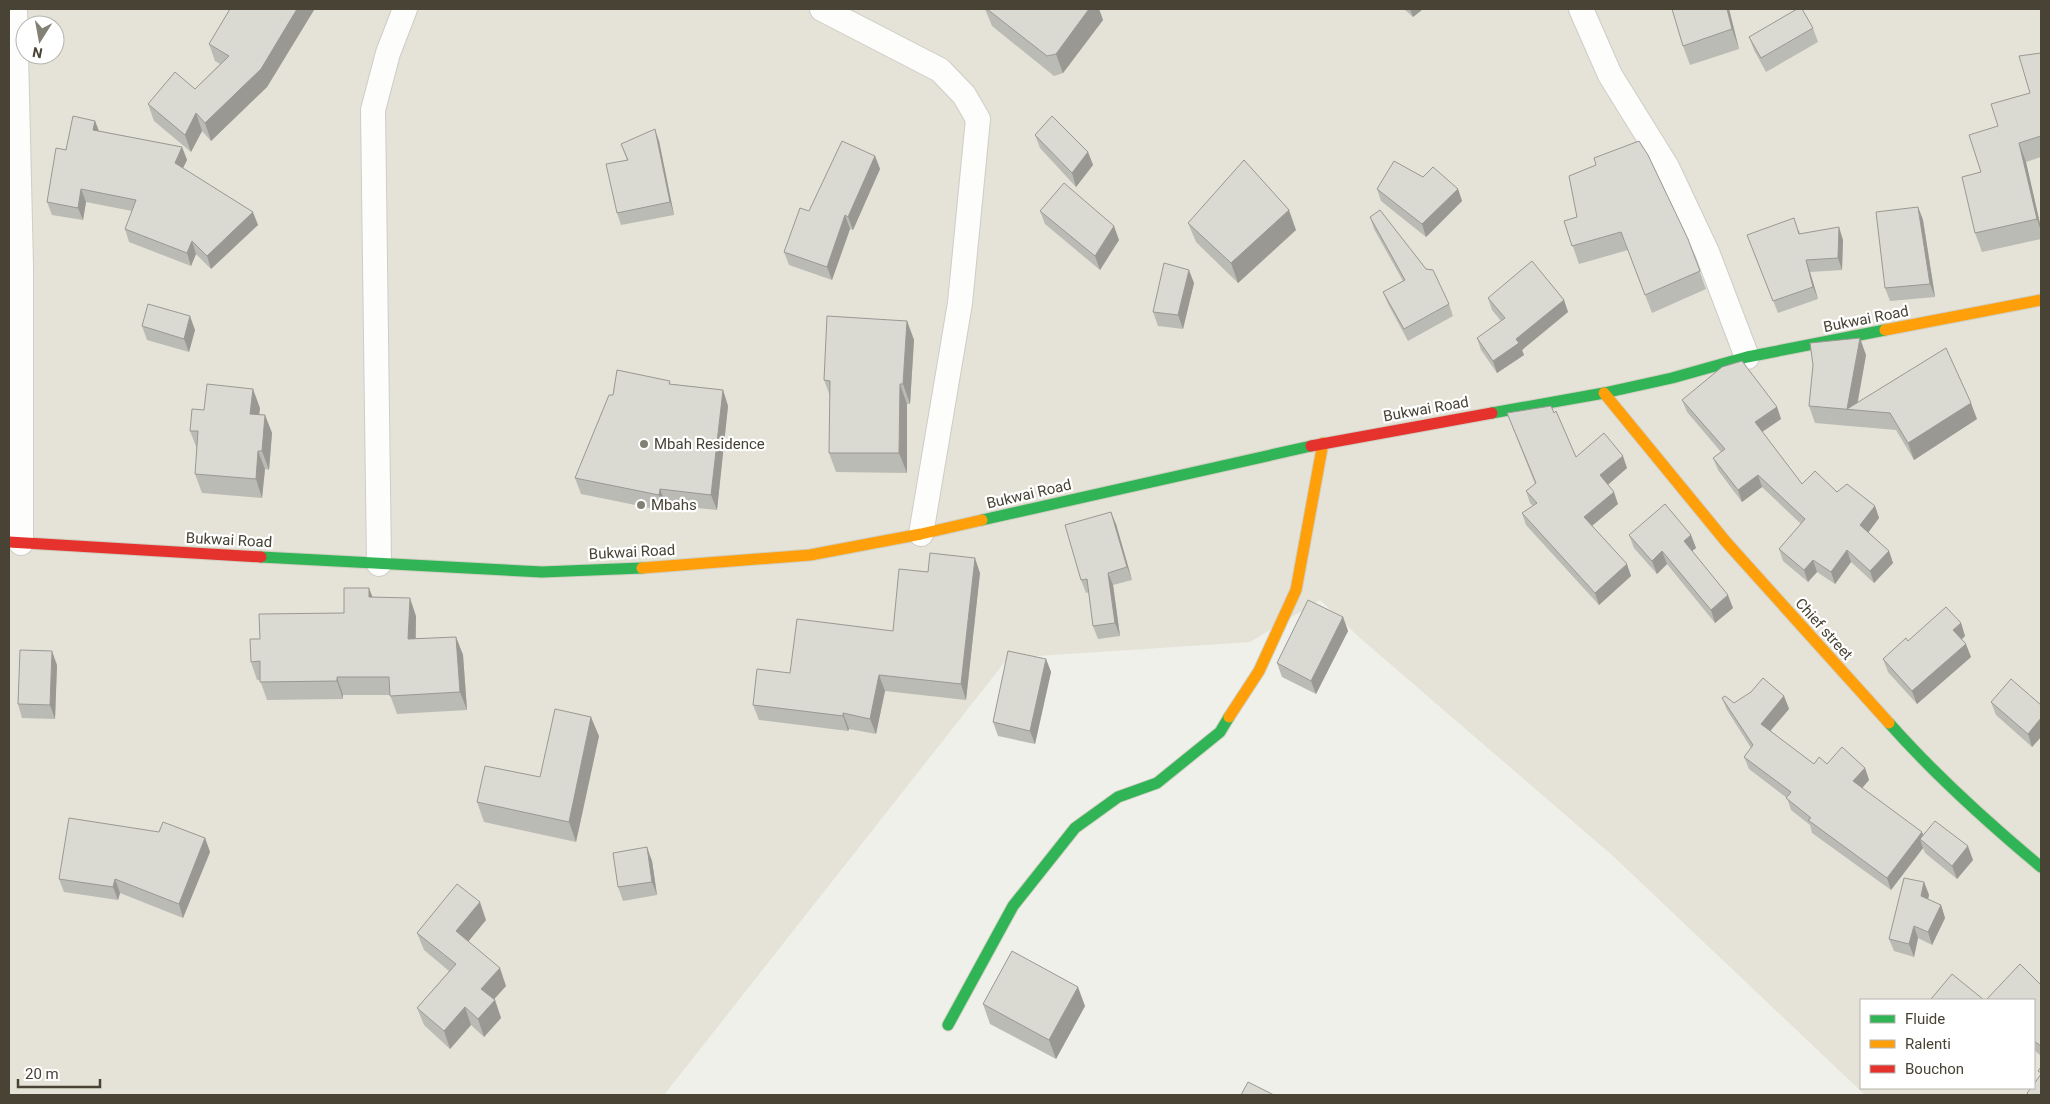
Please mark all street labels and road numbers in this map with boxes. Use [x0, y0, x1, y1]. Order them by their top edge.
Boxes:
street label: Bukwai Road [1822, 302, 1910, 336]
street label: Bukwai Road [1382, 393, 1470, 425]
street label: Bukwai Road [985, 476, 1073, 512]
street label: Bukwai Road [185, 529, 273, 551]
street label: Bukwai Road [588, 541, 676, 563]
street label: Chief street [1792, 594, 1856, 664]

